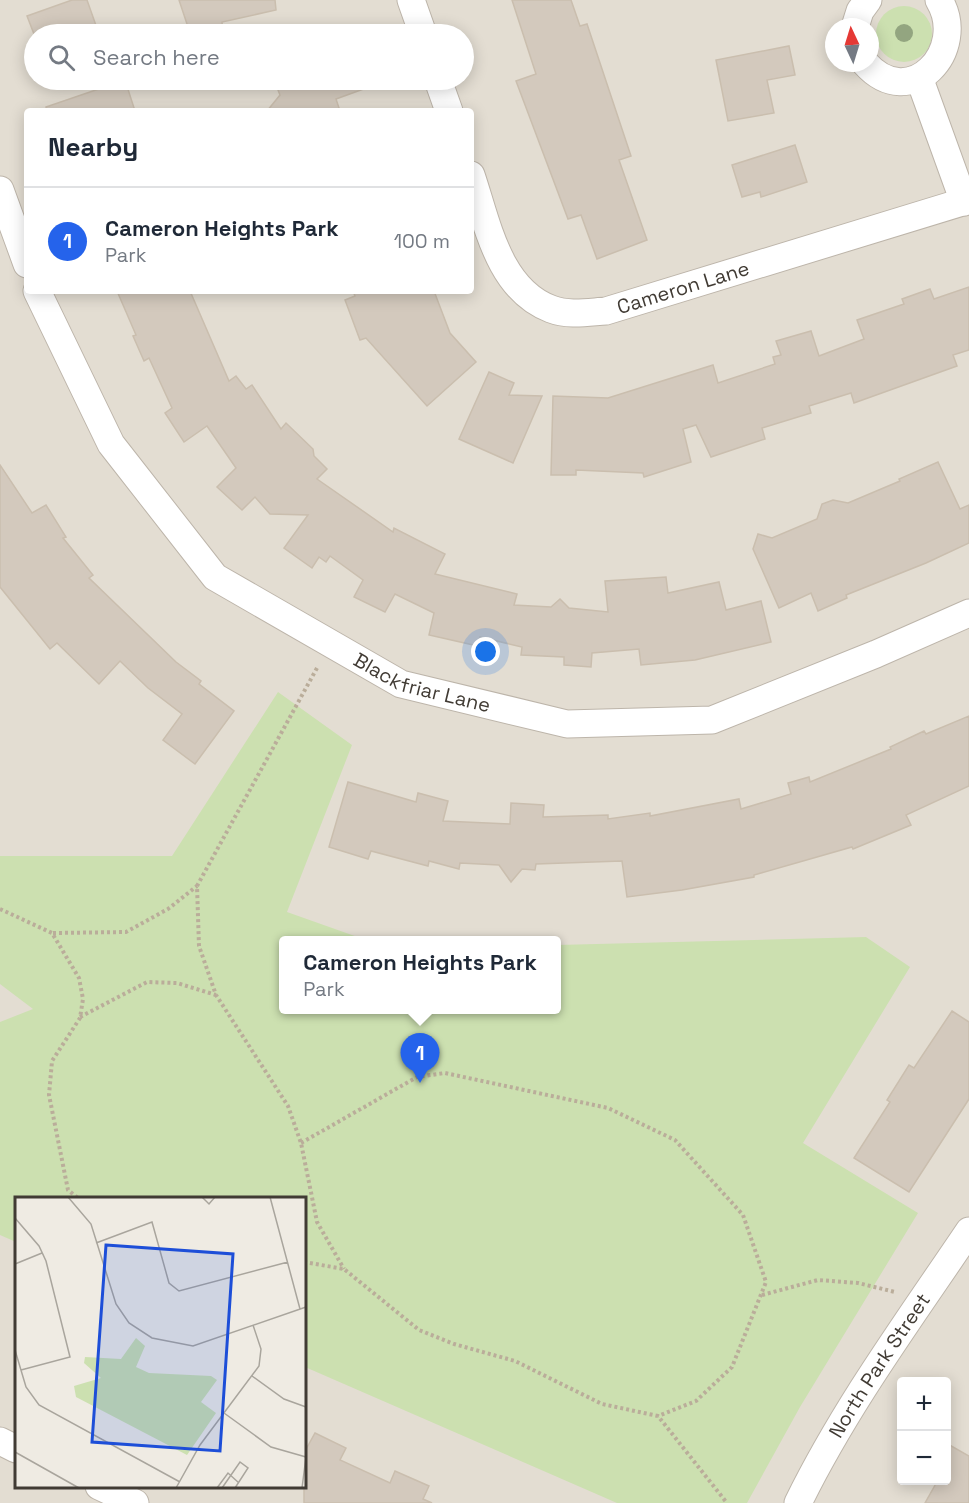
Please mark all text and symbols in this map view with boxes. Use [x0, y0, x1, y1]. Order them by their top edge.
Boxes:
north arrow [825, 18, 879, 72]
search box [24, 24, 474, 90]
icon: search [45, 41, 78, 74]
text: Search here [93, 43, 220, 71]
text: Nearby [48, 130, 138, 164]
text: Cameron Heights Park [105, 214, 339, 242]
text: 1 [63, 228, 72, 254]
text: 100 m [394, 228, 450, 254]
text: Park [105, 242, 147, 268]
street label: Cameron Lane [614, 255, 752, 320]
your location [471, 637, 500, 666]
street label: Blackfriar Lane [349, 647, 493, 718]
popup [279, 936, 561, 1014]
text: Cameron Heights Park [303, 948, 537, 976]
text: Park [303, 976, 345, 1002]
pin: 1 [400, 1034, 440, 1083]
inset map [15, 1197, 306, 1488]
street label: North Park Street [823, 1288, 936, 1443]
map controls [897, 1377, 951, 1485]
button: + [897, 1377, 951, 1431]
button: − [897, 1431, 951, 1485]

